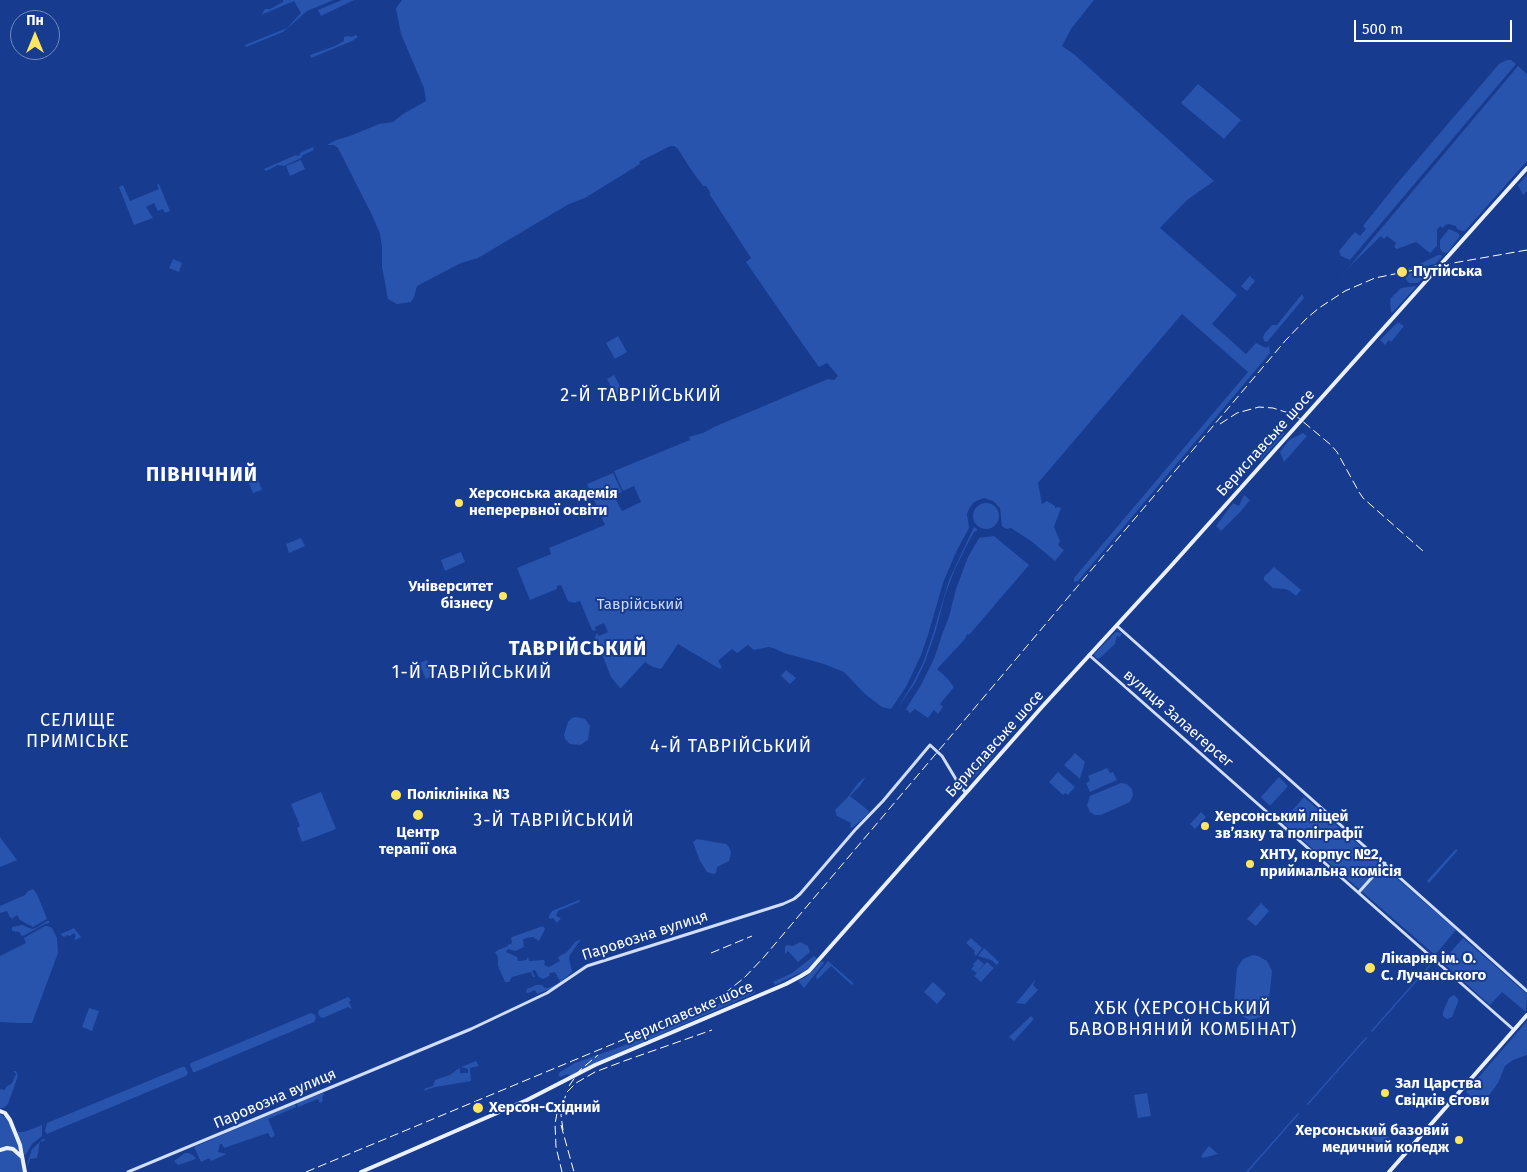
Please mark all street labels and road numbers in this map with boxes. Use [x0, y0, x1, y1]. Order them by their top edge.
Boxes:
street label: Бериславське шосе [1213, 386, 1319, 500]
street label: вулиця Залаегерсег [1119, 666, 1237, 772]
street label: Бериславське шосе [942, 687, 1048, 801]
street label: Паровозна вулиця [580, 907, 710, 965]
street label: Бериславське шосе [622, 978, 756, 1048]
street label: Паровозна вулиця [211, 1065, 339, 1133]

